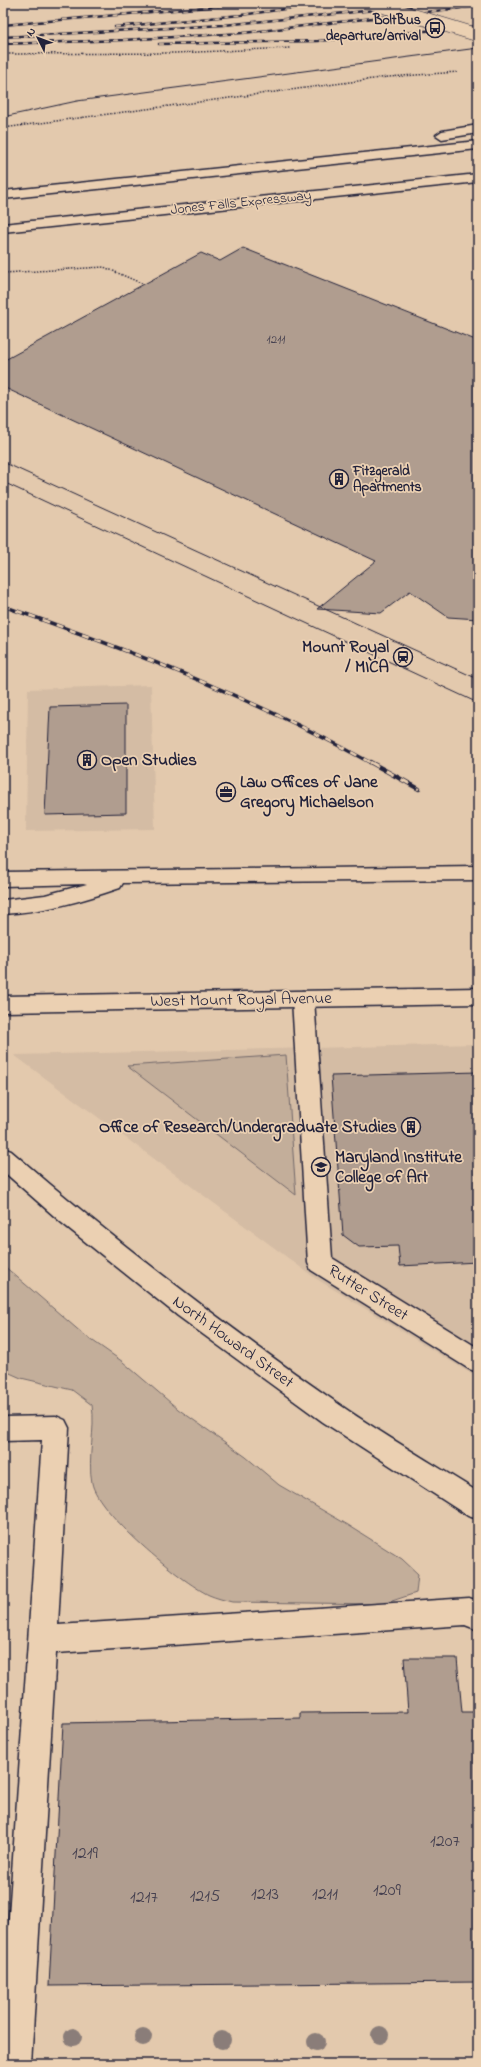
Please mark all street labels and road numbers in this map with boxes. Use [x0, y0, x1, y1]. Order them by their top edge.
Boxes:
street label: Jones Falls Expressway [169, 185, 313, 222]
street label: West Mount Royal Avenue [150, 986, 332, 1015]
street label: Rutter Street [323, 1258, 413, 1328]
street label: North Howard Street [167, 1289, 299, 1395]

